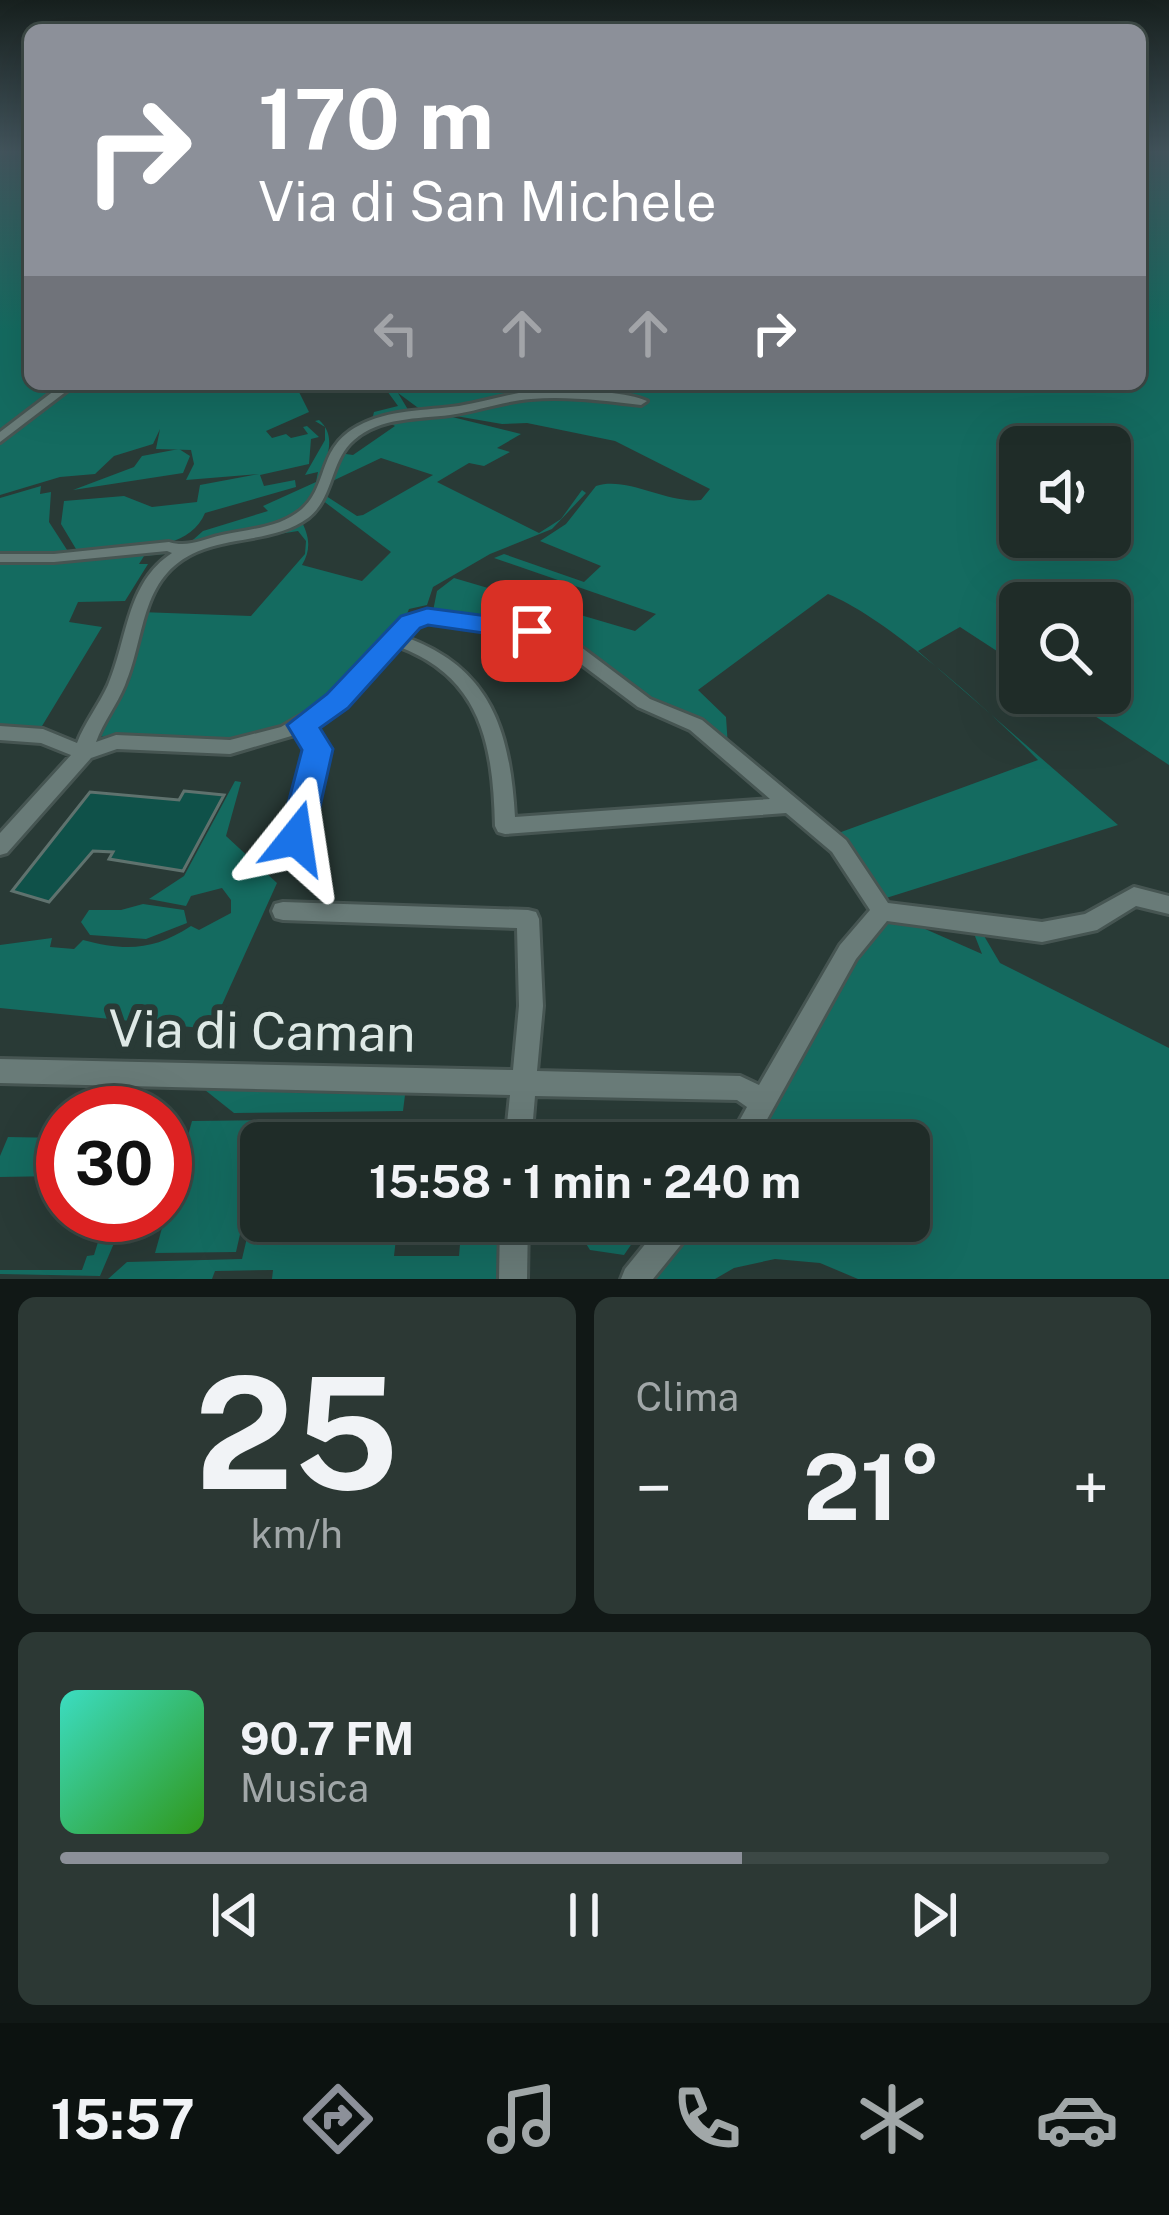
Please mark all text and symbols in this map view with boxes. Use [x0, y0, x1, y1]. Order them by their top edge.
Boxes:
text: 170 m [258, 69, 494, 168]
icon: right [60, 72, 216, 228]
text: Via di San Michele [258, 170, 717, 233]
icon: left [363, 300, 429, 366]
icon: ahead [489, 300, 555, 366]
icon: ahead [615, 300, 681, 366]
icon: right [741, 300, 807, 366]
map controls [999, 426, 1131, 714]
button: sound [999, 426, 1131, 558]
pin [481, 580, 583, 682]
button: search [999, 582, 1131, 714]
icon: arrive [499, 598, 565, 664]
position arrow [233, 775, 359, 901]
street label: Via di Caman [108, 998, 416, 1063]
speed limit sign: 30 [36, 1086, 192, 1242]
text: 15:58 · 1 min · 240 m [369, 1155, 801, 1208]
text: 25 [195, 1341, 399, 1524]
text: Clima [636, 1374, 739, 1420]
text: 21° [803, 1434, 941, 1540]
text: − [636, 1449, 672, 1527]
text: + [1072, 1449, 1109, 1527]
text: km/h [251, 1511, 343, 1557]
text: 90.7 FM [240, 1712, 414, 1765]
text: Musica [240, 1765, 369, 1811]
icon: previous [202, 1882, 268, 1948]
icon: pause [551, 1882, 617, 1948]
icon: next [901, 1882, 967, 1948]
icon: directions [296, 2077, 380, 2161]
icon: music [480, 2077, 564, 2161]
icon: phone [665, 2077, 749, 2161]
icon: climate [850, 2077, 934, 2161]
icon: car [1035, 2077, 1119, 2161]
text: 15:57 [50, 2088, 195, 2151]

